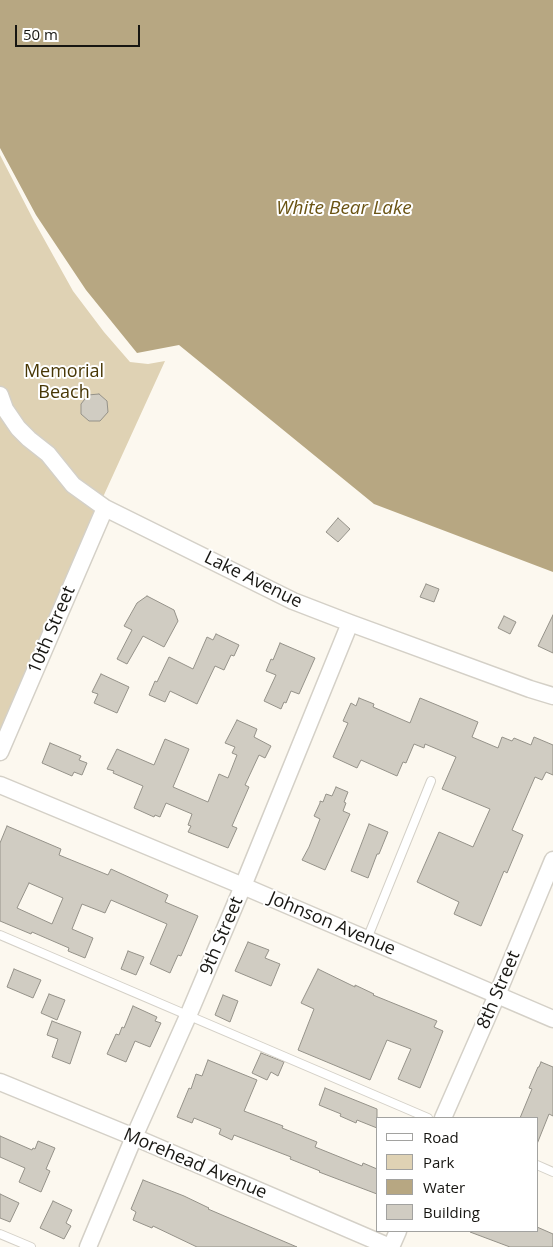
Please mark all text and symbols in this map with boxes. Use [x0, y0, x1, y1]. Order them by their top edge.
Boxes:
scale bar [18, 15, 142, 47]
text: 50 m [23, 24, 58, 44]
water label: White Bear Lake [276, 198, 412, 220]
park label: Memorial Beach [24, 361, 104, 404]
street label: Lake Avenue [200, 547, 306, 613]
street label: 10th Street [24, 583, 80, 677]
street label: Johnson Avenue [265, 888, 399, 960]
street label: 9th Street [196, 894, 248, 978]
street label: 8th Street [473, 948, 525, 1032]
legend [376, 1117, 538, 1232]
street label: Morehead Avenue [120, 1124, 270, 1204]
text: Road [423, 1127, 459, 1147]
text: Park [423, 1152, 454, 1172]
text: Water [423, 1177, 465, 1197]
text: Building [423, 1202, 480, 1222]

